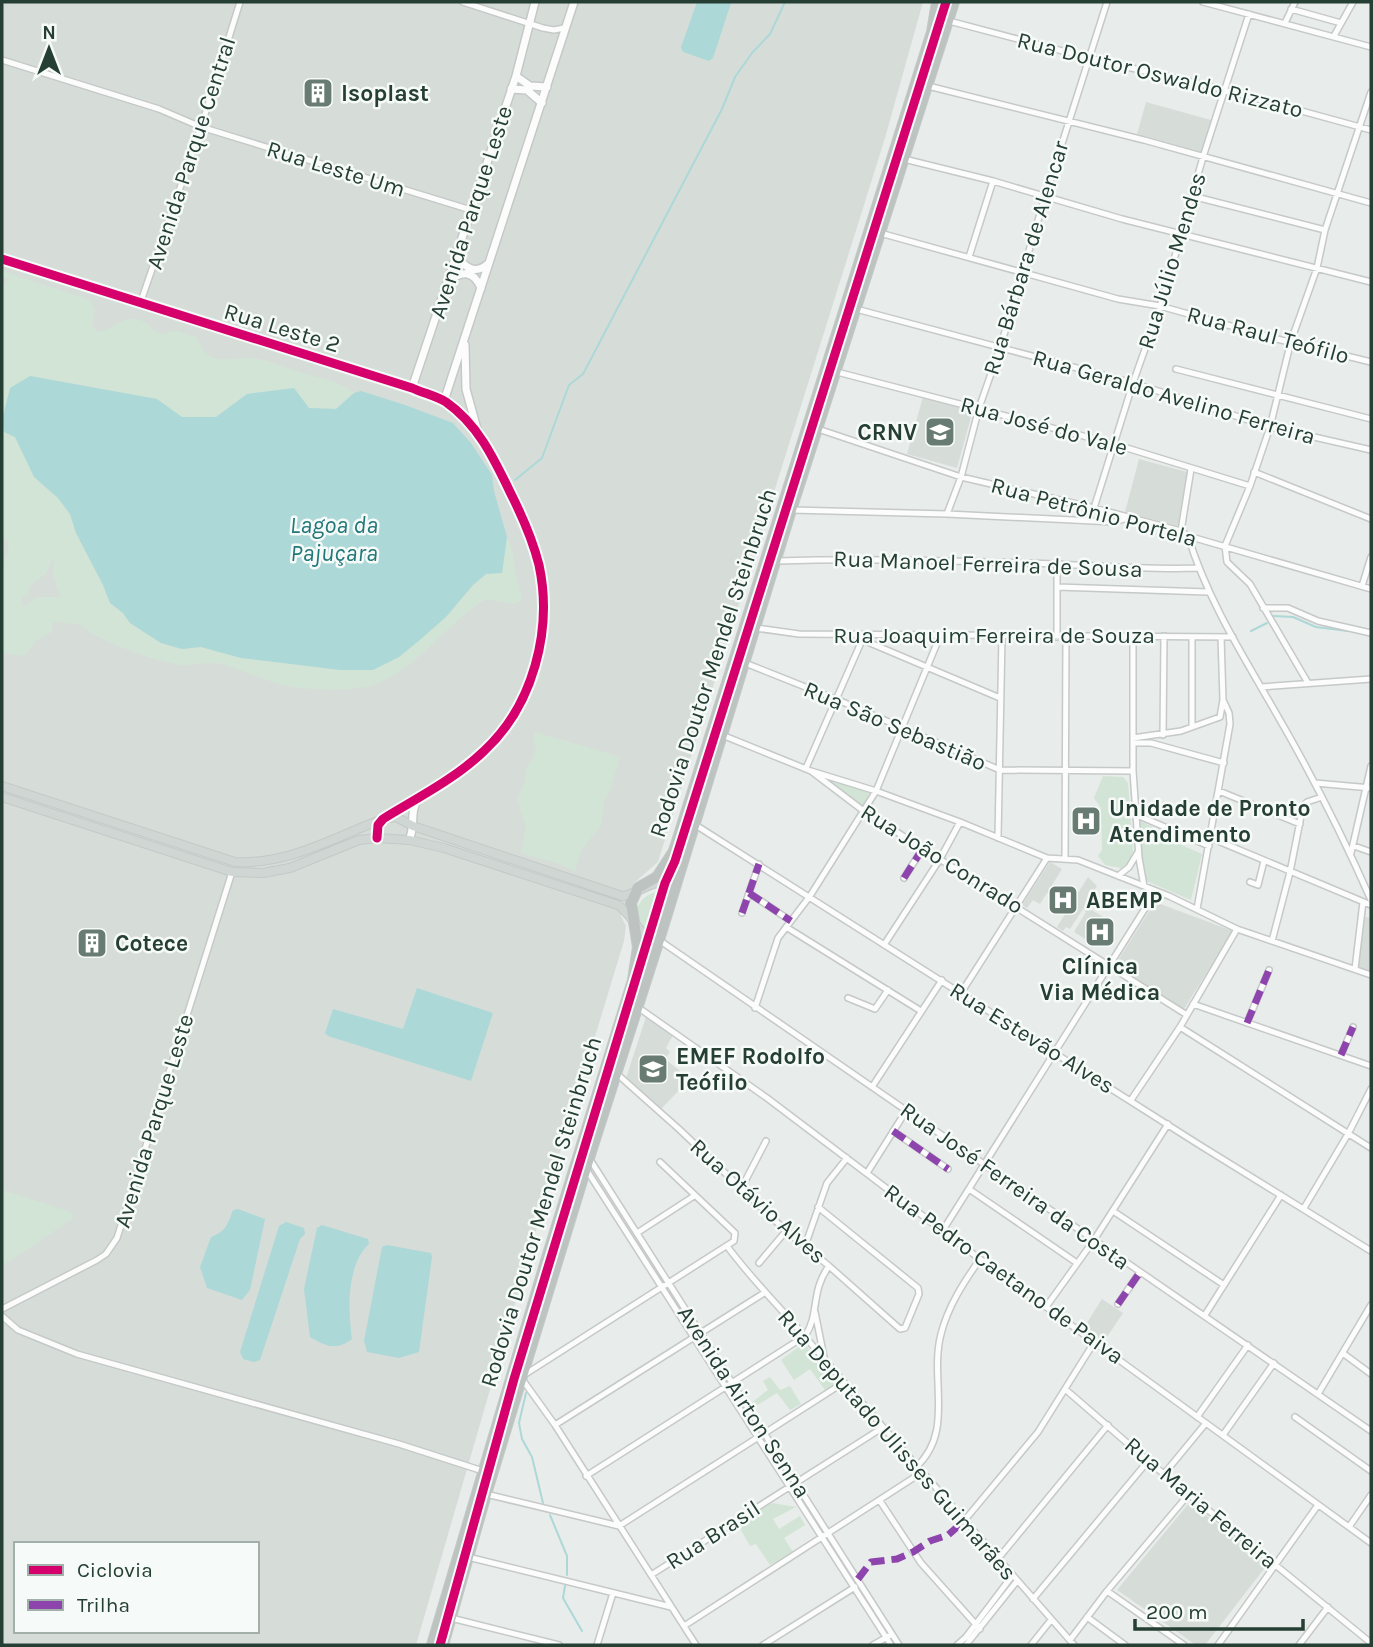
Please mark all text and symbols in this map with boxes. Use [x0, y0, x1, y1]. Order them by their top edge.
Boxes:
north arrow [14, 14, 84, 84]
text: N [42, 22, 56, 44]
street label: Rua Doutor Oswaldo Rizzato [1014, 26, 1306, 124]
street label: Avenida Parque Central [141, 33, 241, 273]
building icon: Isoplast [301, 76, 335, 110]
place label: Isoplast [341, 80, 429, 107]
street label: Avenida Parque Leste [424, 102, 518, 322]
street label: Rua Leste Um [264, 135, 408, 203]
street label: Rua Bárbara de Alencar [978, 137, 1075, 378]
street label: Rua Júlio Mendes [1132, 169, 1212, 353]
street label: Rua Leste 2 [221, 298, 343, 358]
street label: Rua Raul Teófilo [1184, 300, 1352, 370]
street label: Rua Geraldo Avelino Ferreira [1030, 344, 1318, 450]
street label: Rua José do Vale [957, 391, 1131, 461]
school or university icon: CRNV [923, 415, 957, 449]
place label: CRNV [857, 419, 917, 446]
street label: Rua Petrônio Portela [988, 472, 1200, 552]
street label: Rodovia Doutor Mendel Steinbruch [644, 485, 782, 841]
water label: Lagoa da Pajuçara [290, 511, 378, 567]
street label: Rua Manoel Ferreira de Sousa [833, 545, 1143, 583]
street label: Rua Joaquim Ferreira de Souza [833, 622, 1155, 649]
street label: Rua São Sebastião [800, 675, 990, 777]
place label: Unidade de Pronto Atendimento [1109, 795, 1310, 848]
street label: Rua João Conrado [856, 798, 1028, 920]
hospital icon: Unidade de Pronto Atendimento [1069, 804, 1103, 838]
hospital icon: ABEMP [1046, 883, 1080, 917]
place label: ABEMP [1086, 887, 1162, 914]
hospital icon: Clínica Via Médica [1083, 915, 1117, 949]
building icon: Cotece [75, 926, 109, 960]
place label: Cotece [115, 930, 188, 957]
place label: Clínica Via Médica [1040, 953, 1160, 1006]
street label: Rua Estevão Alves [945, 976, 1119, 1100]
street label: Avenida Parque Leste [109, 1011, 199, 1231]
street label: Rodovia Doutor Mendel Steinbruch [475, 1033, 607, 1391]
place label: EMEF Rodolfo Teófilo [676, 1043, 825, 1096]
school or university icon: EMEF Rodolfo Teófilo [636, 1052, 670, 1086]
street label: Rua José Ferreira da Costa [895, 1096, 1135, 1276]
street label: Rua Otávio Alves [684, 1133, 832, 1269]
street label: Rua Pedro Caetano de Paiva [879, 1178, 1129, 1370]
street label: Avenida Airton Senna [672, 1301, 816, 1503]
street label: Rua Deputado Ulisses Guimarães [772, 1304, 1022, 1586]
street label: Rua Maria Ferreira [1119, 1431, 1283, 1575]
street label: Rua Brasil [661, 1495, 765, 1575]
legend [14, 1542, 259, 1633]
text: Ciclovia [77, 1558, 153, 1582]
scale bar [1135, 1588, 1303, 1632]
text: Trilha [77, 1593, 130, 1617]
text: 200 m [1146, 1600, 1208, 1624]

